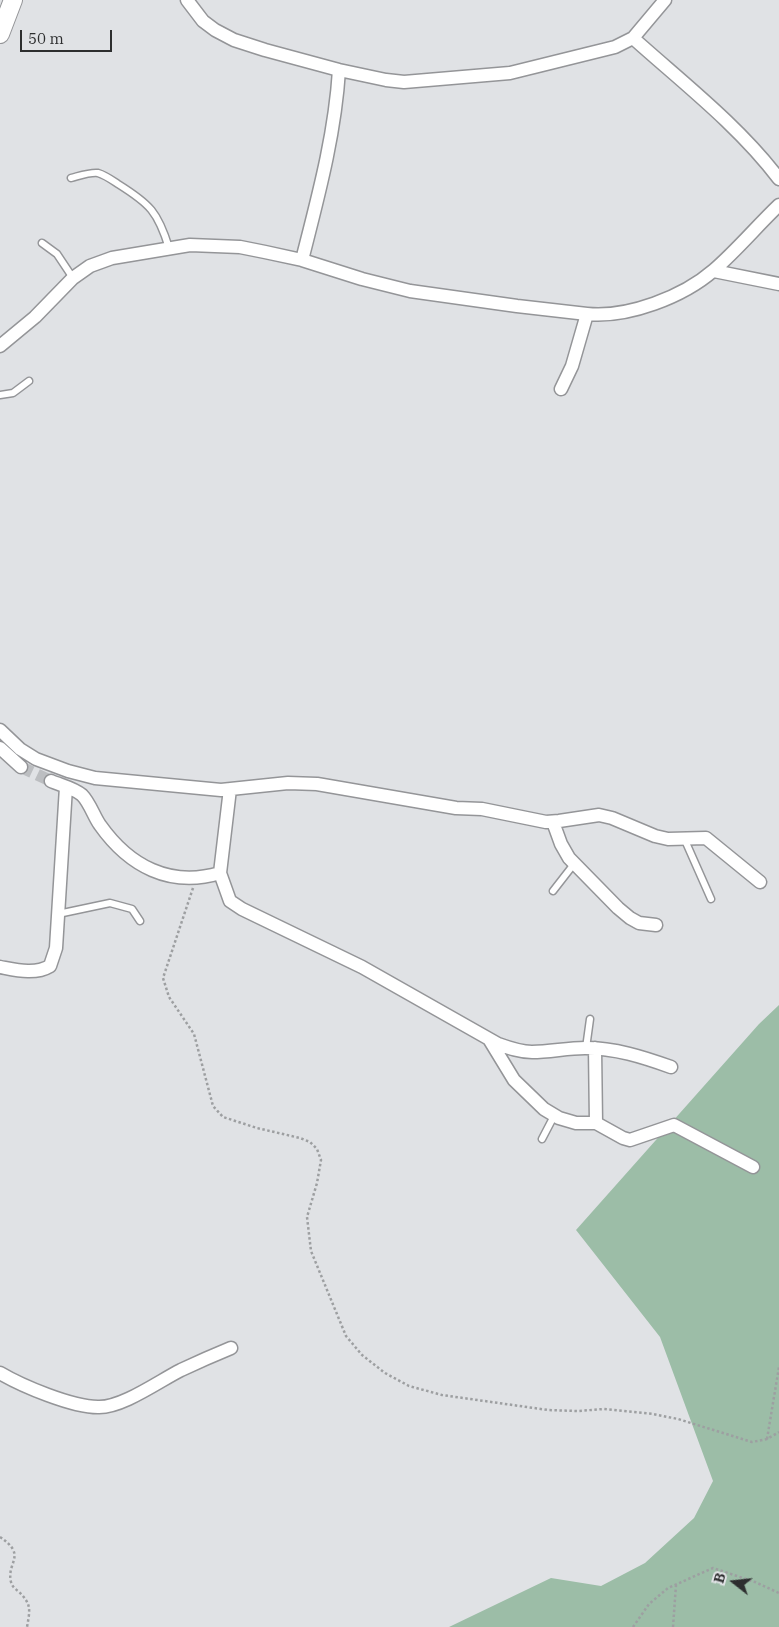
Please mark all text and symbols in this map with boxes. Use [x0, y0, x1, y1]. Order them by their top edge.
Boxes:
scale bar [22, 20, 115, 52]
text: 50 m [28, 29, 64, 48]
north arrow [709, 1557, 759, 1607]
text: B [710, 1571, 730, 1585]

